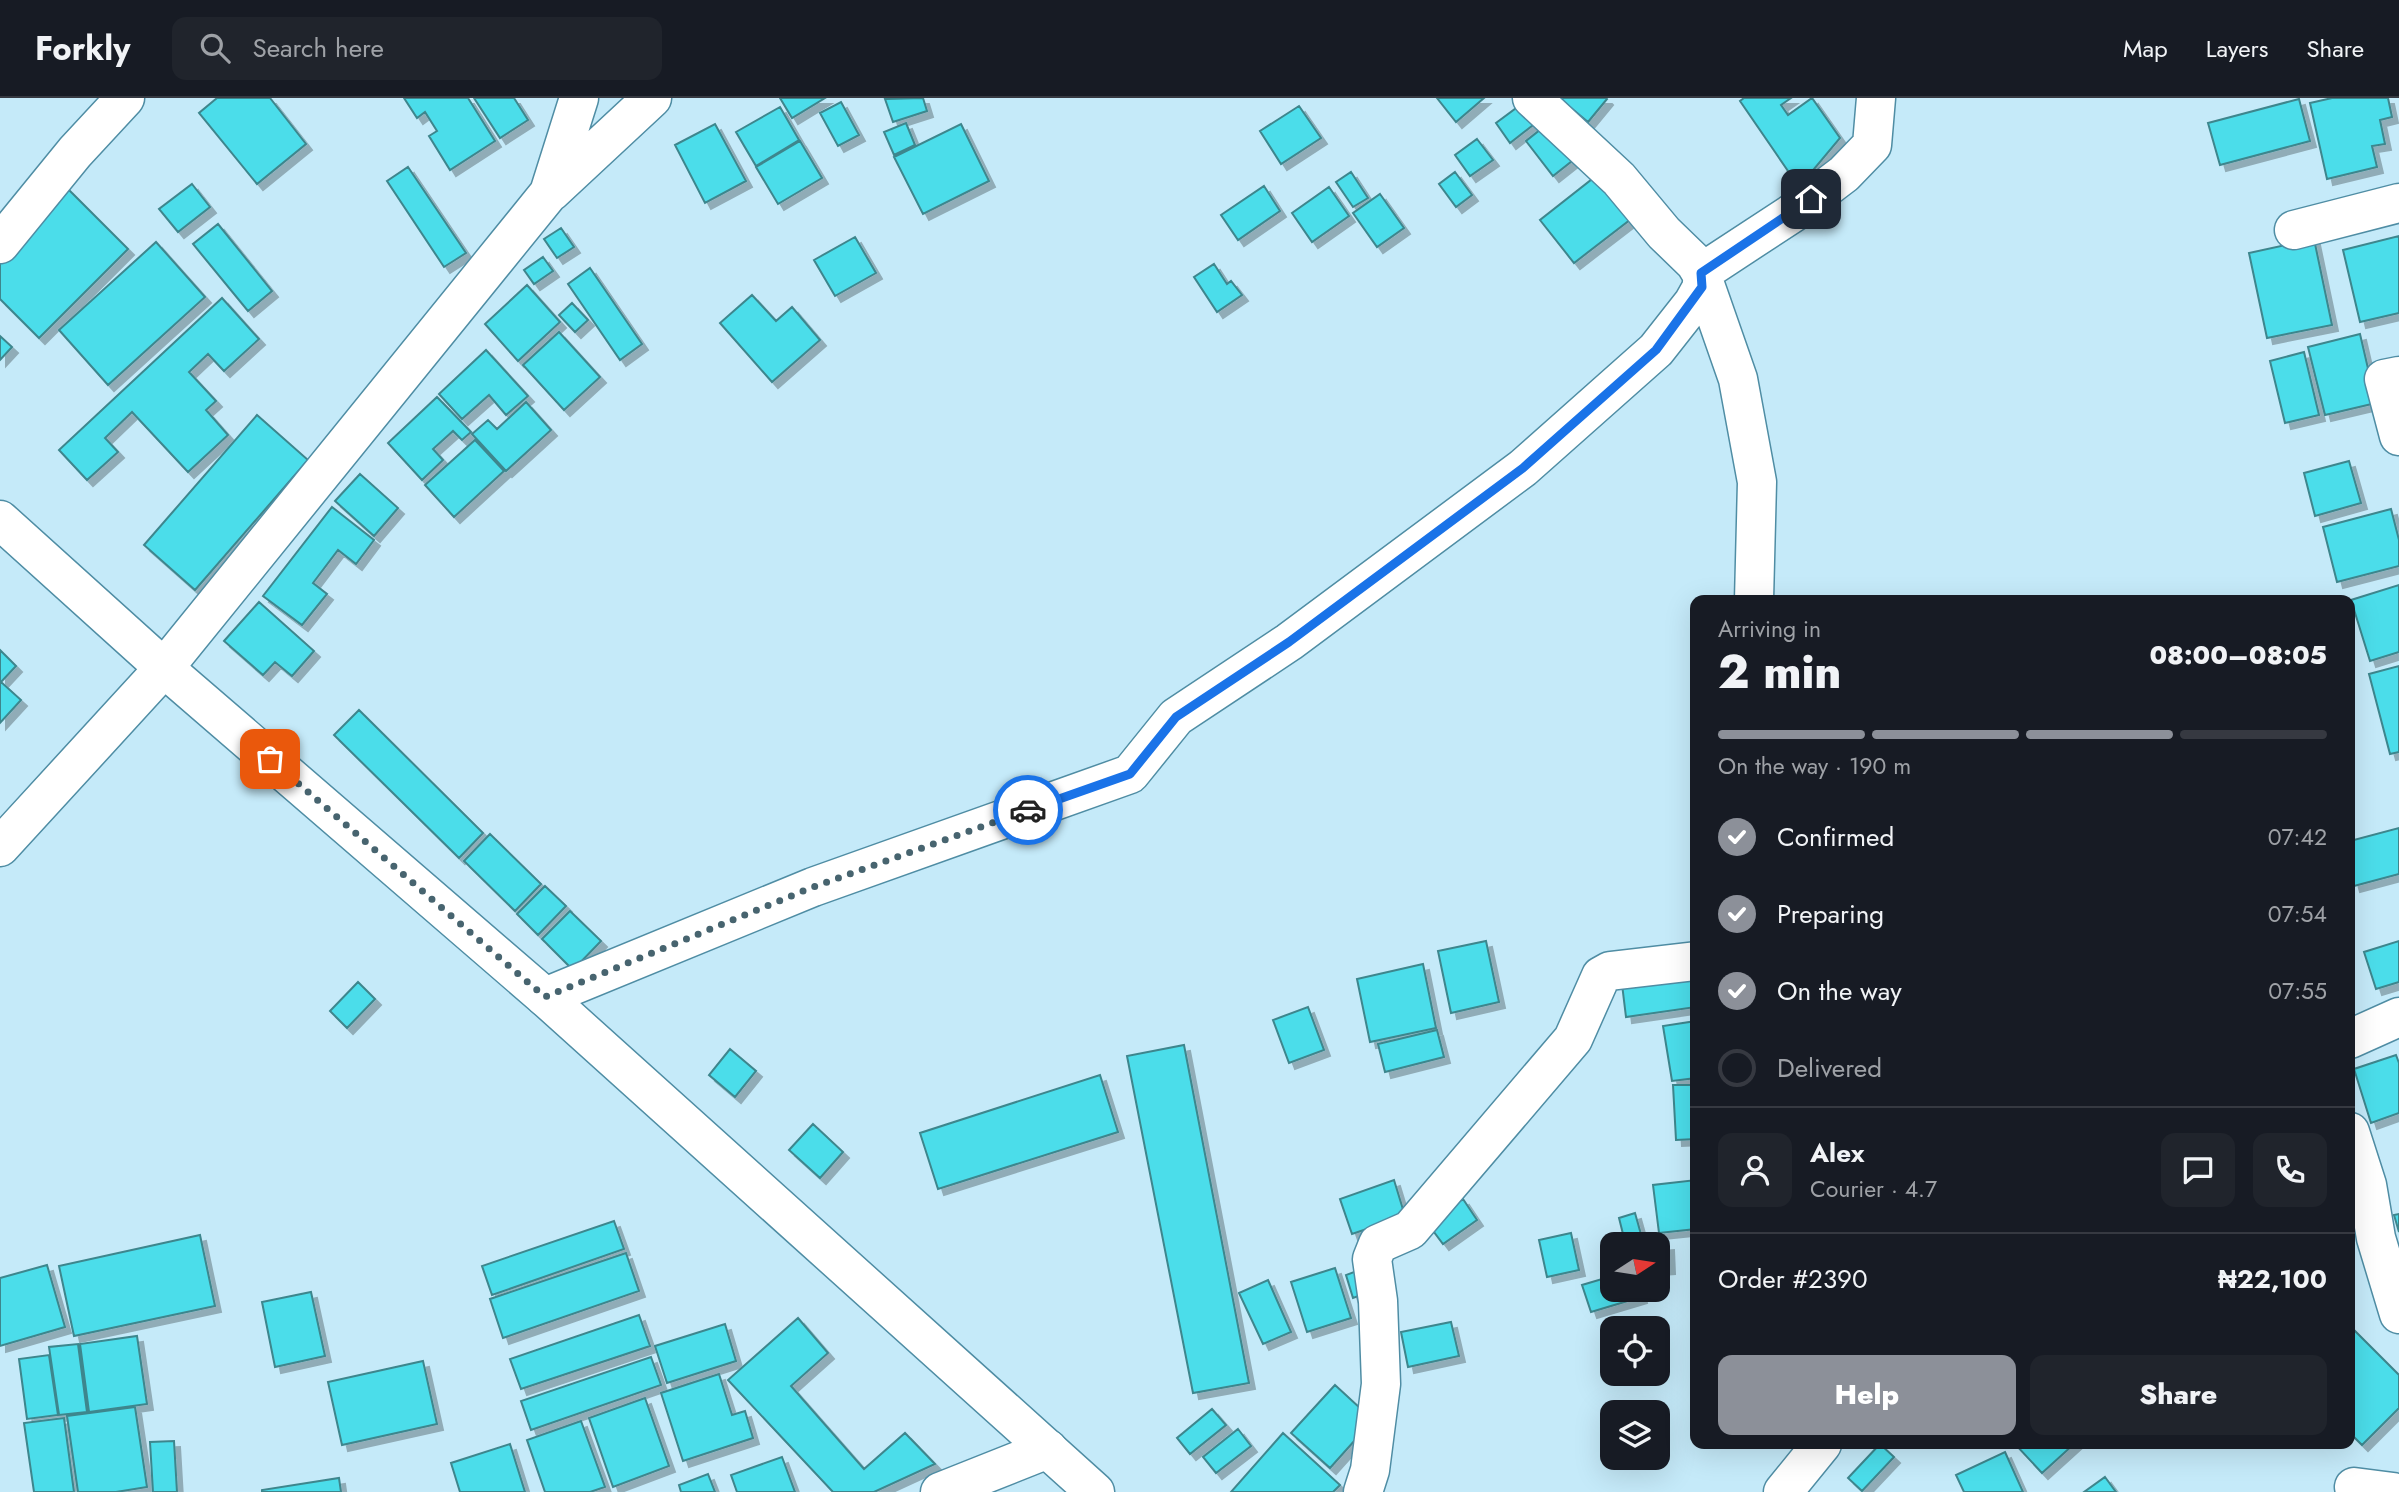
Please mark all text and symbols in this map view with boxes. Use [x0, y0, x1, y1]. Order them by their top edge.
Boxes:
search box [172, 17, 662, 80]
text: Forkly [35, 25, 130, 72]
icon: search [196, 29, 234, 67]
text: Search here [252, 29, 384, 67]
text: Map [2123, 31, 2168, 66]
text: Layers [2206, 31, 2268, 66]
text: Share [2306, 31, 2364, 66]
pin [1781, 169, 1841, 229]
icon: home [1792, 180, 1830, 218]
text: Arriving in [1718, 612, 1821, 646]
text: 08:00–08:05 [2149, 636, 2327, 674]
text: 2 min [1718, 639, 1842, 705]
pin [240, 729, 300, 789]
icon: bag [251, 740, 289, 778]
text: On the way · 190 m [1718, 749, 1911, 783]
courier [993, 775, 1063, 845]
icon: car [1009, 791, 1047, 829]
icon: check [1718, 818, 1756, 856]
text: Confirmed [1777, 818, 1894, 856]
text: 07:42 [2268, 820, 2327, 854]
icon: check [1718, 895, 1756, 933]
text: Preparing [1777, 895, 1884, 933]
text: 07:54 [2268, 897, 2327, 931]
icon: check [1718, 972, 1756, 1010]
text: On the way [1777, 972, 1902, 1010]
text: 07:55 [2268, 974, 2327, 1008]
text: Delivered [1777, 1049, 1882, 1087]
button: person [1718, 1133, 1792, 1207]
button: chat [2161, 1133, 2235, 1207]
button: phone [2253, 1133, 2327, 1207]
text: Alex [1810, 1134, 1864, 1172]
text: Courier · 4.7 [1810, 1172, 1937, 1206]
north arrow [1600, 1232, 1670, 1302]
map controls [1600, 1232, 1670, 1470]
text: Order #2390 [1718, 1260, 1868, 1298]
text: ₦22,100 [2218, 1260, 2327, 1298]
button: locate [1600, 1316, 1670, 1386]
button: Help [1718, 1355, 2016, 1435]
button: Share [2030, 1355, 2327, 1435]
button: layers [1600, 1400, 1670, 1470]

